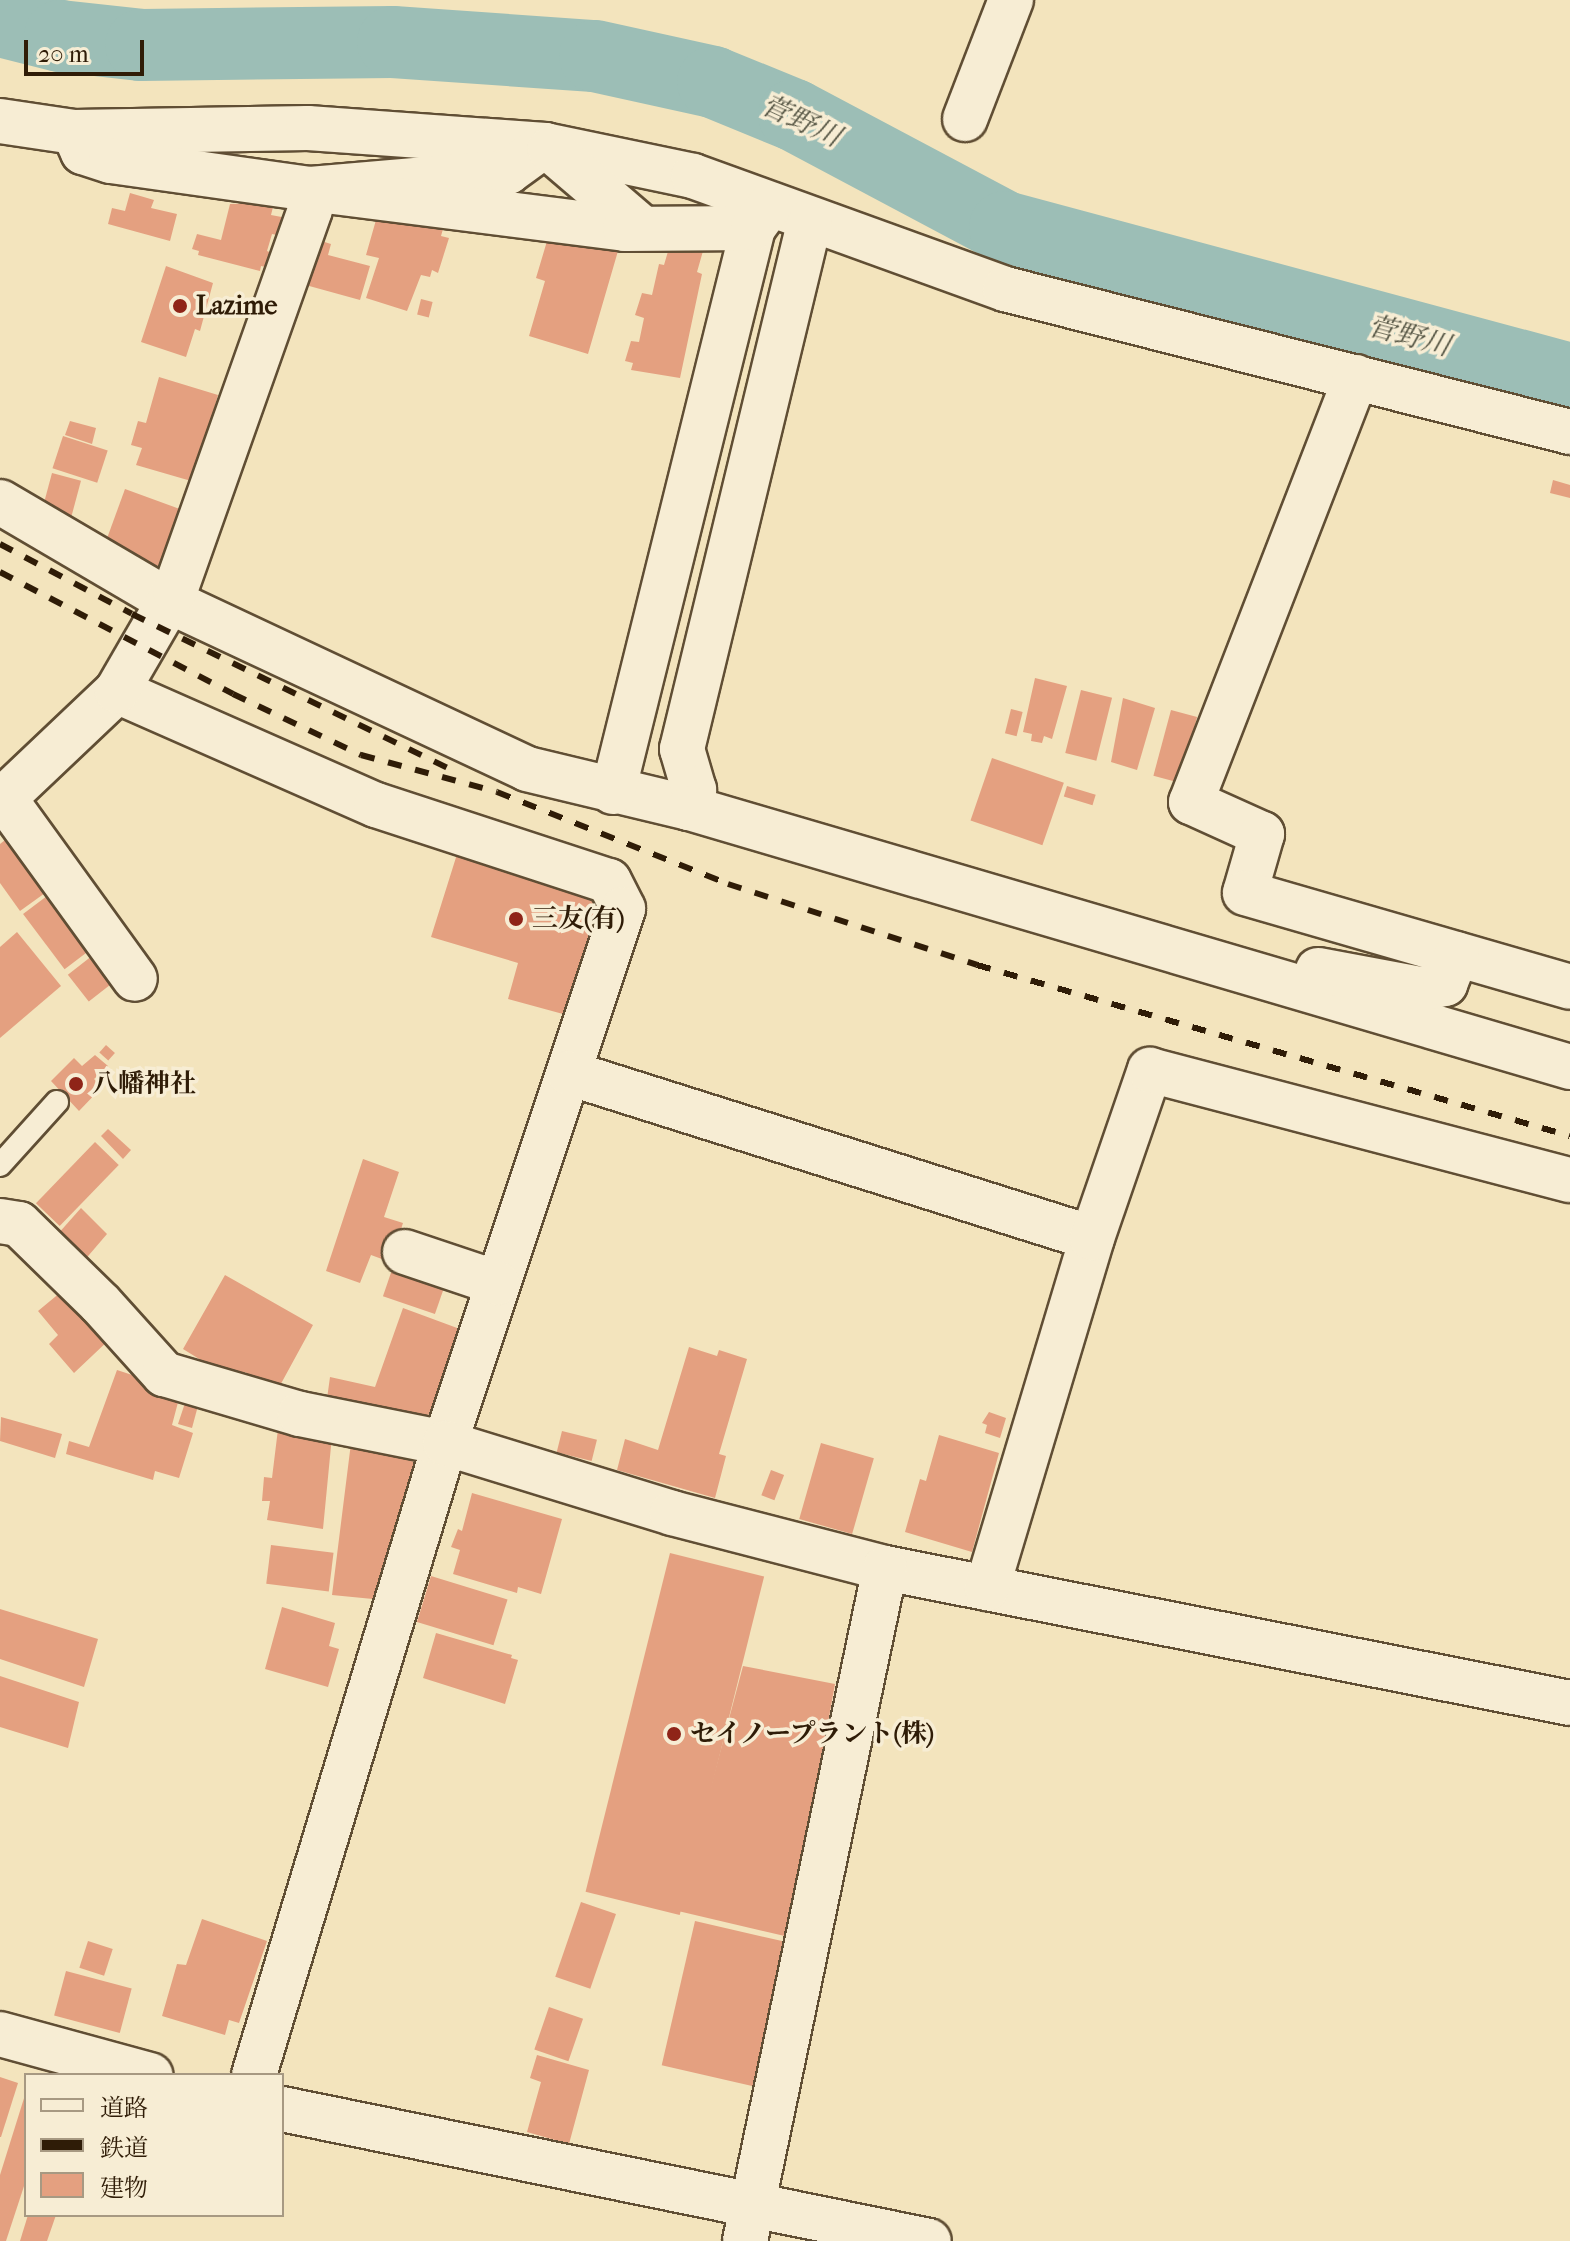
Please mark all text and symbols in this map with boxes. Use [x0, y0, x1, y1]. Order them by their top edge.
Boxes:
scale bar [28, 24, 148, 74]
text: 20 m [38, 40, 89, 68]
water label: 菅野川 [756, 88, 846, 154]
place label: Lazime [196, 290, 277, 322]
marker: Lazime [171, 297, 189, 315]
water label: 菅野川 [1364, 309, 1454, 363]
place label: 三友(有) [532, 903, 624, 935]
marker: 三友(有) [507, 910, 525, 928]
place label: 八幡神社 [92, 1068, 196, 1100]
marker: 八幡神社 [67, 1075, 85, 1093]
place label: セイノープラント(株) [690, 1718, 938, 1750]
marker: セイノープラント(株) [665, 1725, 683, 1743]
legend [24, 2073, 284, 2217]
text: 道路 [100, 2094, 148, 2122]
text: 鉄道 [100, 2134, 148, 2162]
text: 建物 [100, 2174, 148, 2202]

